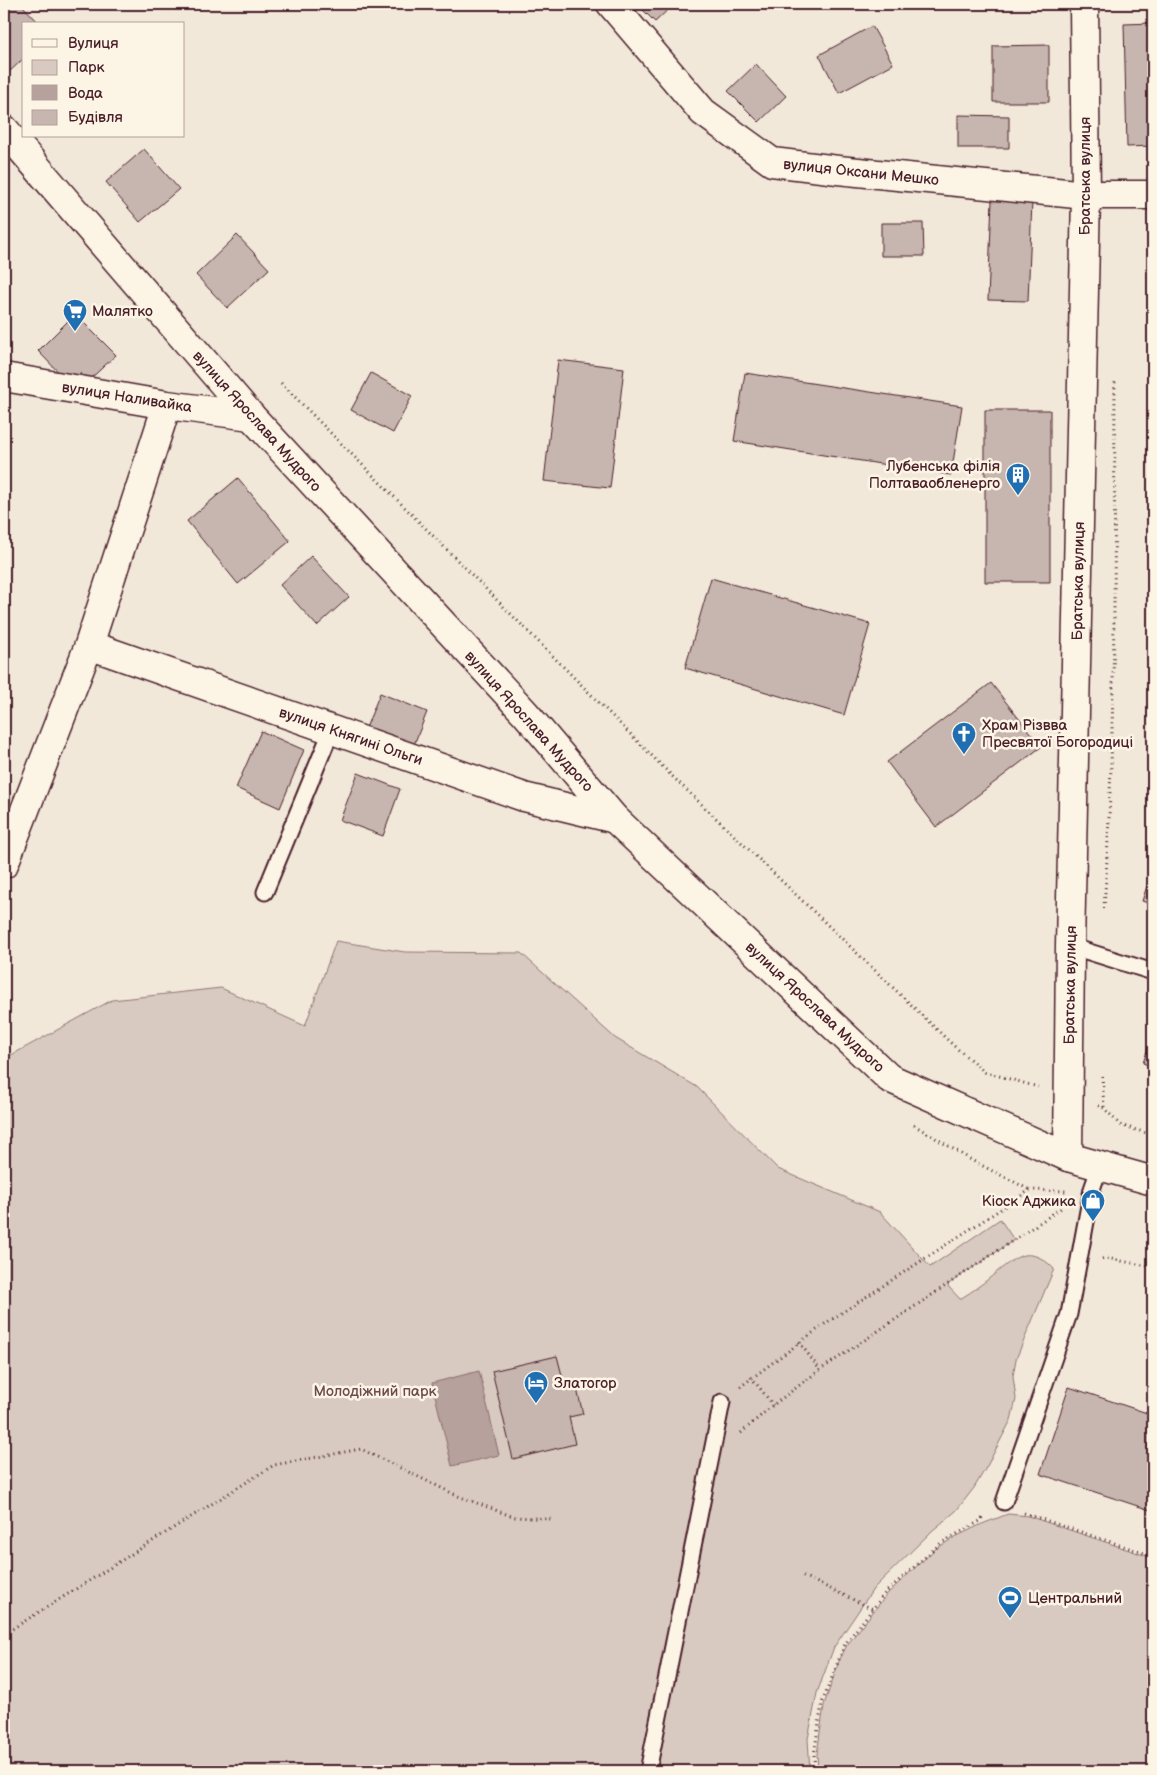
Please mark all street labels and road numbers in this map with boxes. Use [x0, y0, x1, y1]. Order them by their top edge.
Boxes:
street label: Братська вулиця [1076, 117, 1095, 235]
street label: вулиця Оксани Мешко [782, 155, 940, 190]
street label: вулиця Ярослава Мудрого [188, 347, 325, 496]
street label: вулиця Наливайка [60, 378, 194, 417]
street label: Братська вулиця [1068, 522, 1089, 640]
street label: вулиця Ярослава Мудрого [460, 647, 597, 796]
street label: вулиця Княгині Ольги [276, 703, 425, 770]
street label: Братська вулиця [1060, 926, 1081, 1044]
street label: вулиця Ярослава Мудрого [741, 938, 888, 1077]

